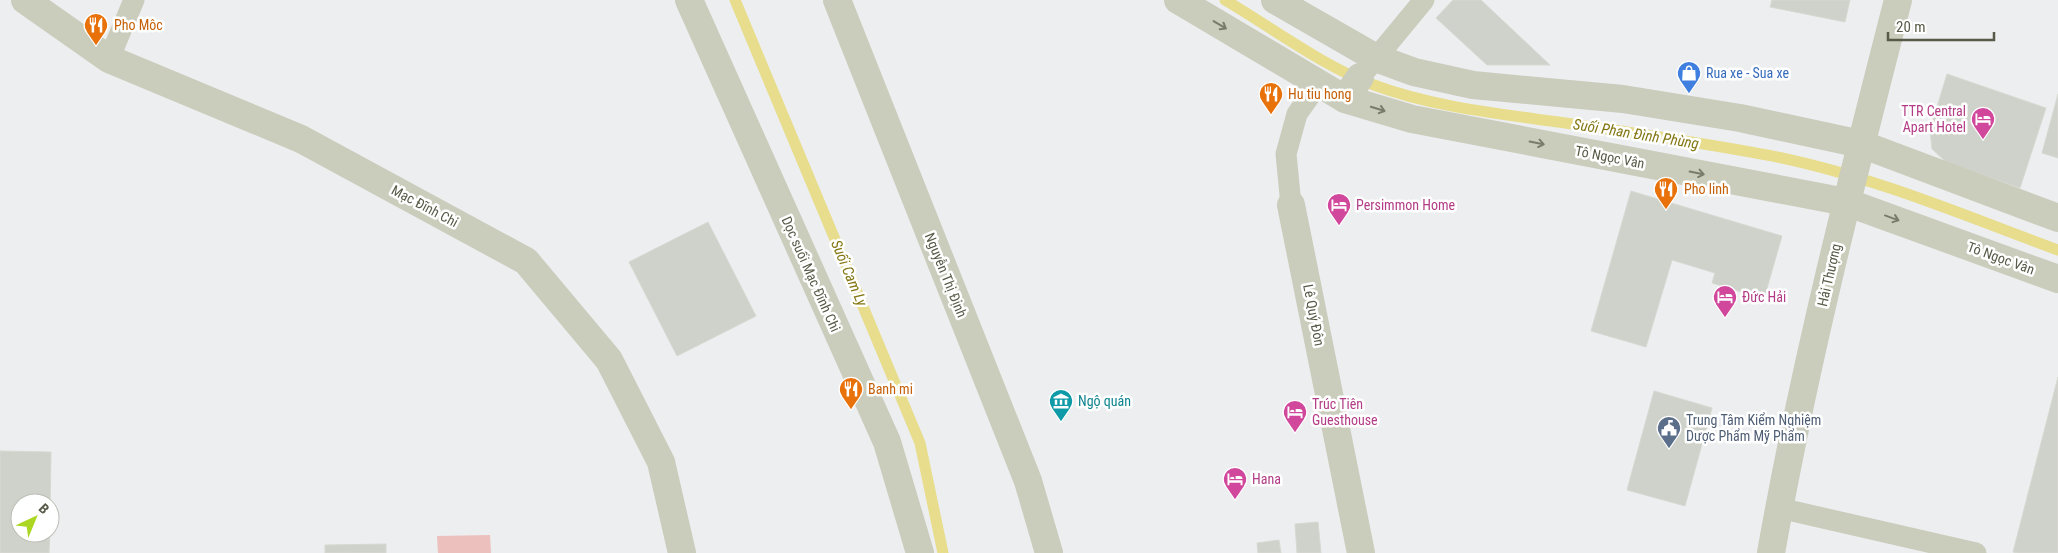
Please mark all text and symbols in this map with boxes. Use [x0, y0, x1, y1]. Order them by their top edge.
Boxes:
scale bar [1888, 10, 1994, 42]
restaurant icon: Pho Môc [83, 12, 109, 46]
place label: Pho Môc [114, 17, 163, 33]
text: 20 m [1896, 18, 1926, 36]
one-way arrow [1213, 20, 1227, 30]
shop icon: Rua xe - Sua xe [1676, 60, 1702, 94]
place label: Rua xe - Sua xe [1706, 65, 1790, 81]
restaurant icon: Hu tiu hong [1258, 81, 1284, 115]
place label: Hu tiu hong [1288, 86, 1351, 102]
place label: TTR Central Apart Hotel [1901, 103, 1966, 135]
one-way arrow [1370, 105, 1386, 115]
hotel icon: TTR Central Apart Hotel [1970, 106, 1996, 140]
water label: Suối Phan Đình Phùng [1572, 115, 1700, 153]
one-way arrow [1529, 139, 1545, 148]
street label: Tô Ngọc Vân [1574, 142, 1646, 172]
one-way arrow [1688, 169, 1704, 179]
restaurant icon: Pho linh [1653, 176, 1679, 210]
place label: Pho linh [1684, 181, 1729, 197]
street label: Mạc Đĩnh Chi [389, 182, 461, 230]
hotel icon: Persimmon Home [1326, 192, 1352, 226]
place label: Persimmon Home [1356, 197, 1455, 213]
street label: Dọc suối Mạc Đĩnh Chi [778, 214, 844, 334]
one-way arrow [1883, 214, 1899, 223]
street label: Nguyễn Thị Định [922, 230, 970, 320]
water label: Suối Cam Ly [827, 237, 871, 310]
street label: Tô Ngọc Vân [1965, 238, 2037, 278]
street label: Hải Thượng [1814, 242, 1844, 308]
street label: Lê Quý Đôn [1300, 283, 1328, 347]
hotel icon: Đức Hải [1712, 284, 1738, 318]
place label: Đức Hải [1742, 289, 1786, 305]
restaurant icon: Banh mi [838, 376, 864, 410]
place label: Banh mi [868, 381, 913, 397]
museum icon: Ngộ quán [1048, 388, 1074, 422]
place label: Ngộ quán [1078, 393, 1131, 409]
place label: Trúc Tiên Guesthouse [1312, 396, 1378, 428]
hotel icon: Trúc Tiên Guesthouse [1282, 399, 1308, 433]
place label: Trung Tâm Kiểm Nghiệm Dược Phẩm Mỹ Phẩm [1686, 412, 1821, 444]
public building icon: Trung Tâm Kiểm Nghiệm Dược Phẩm Mỹ Phẩm [1656, 415, 1682, 449]
hotel icon: Hana [1222, 466, 1248, 500]
place label: Hana [1252, 471, 1281, 487]
north arrow [10, 493, 60, 543]
text: B [36, 500, 53, 517]

